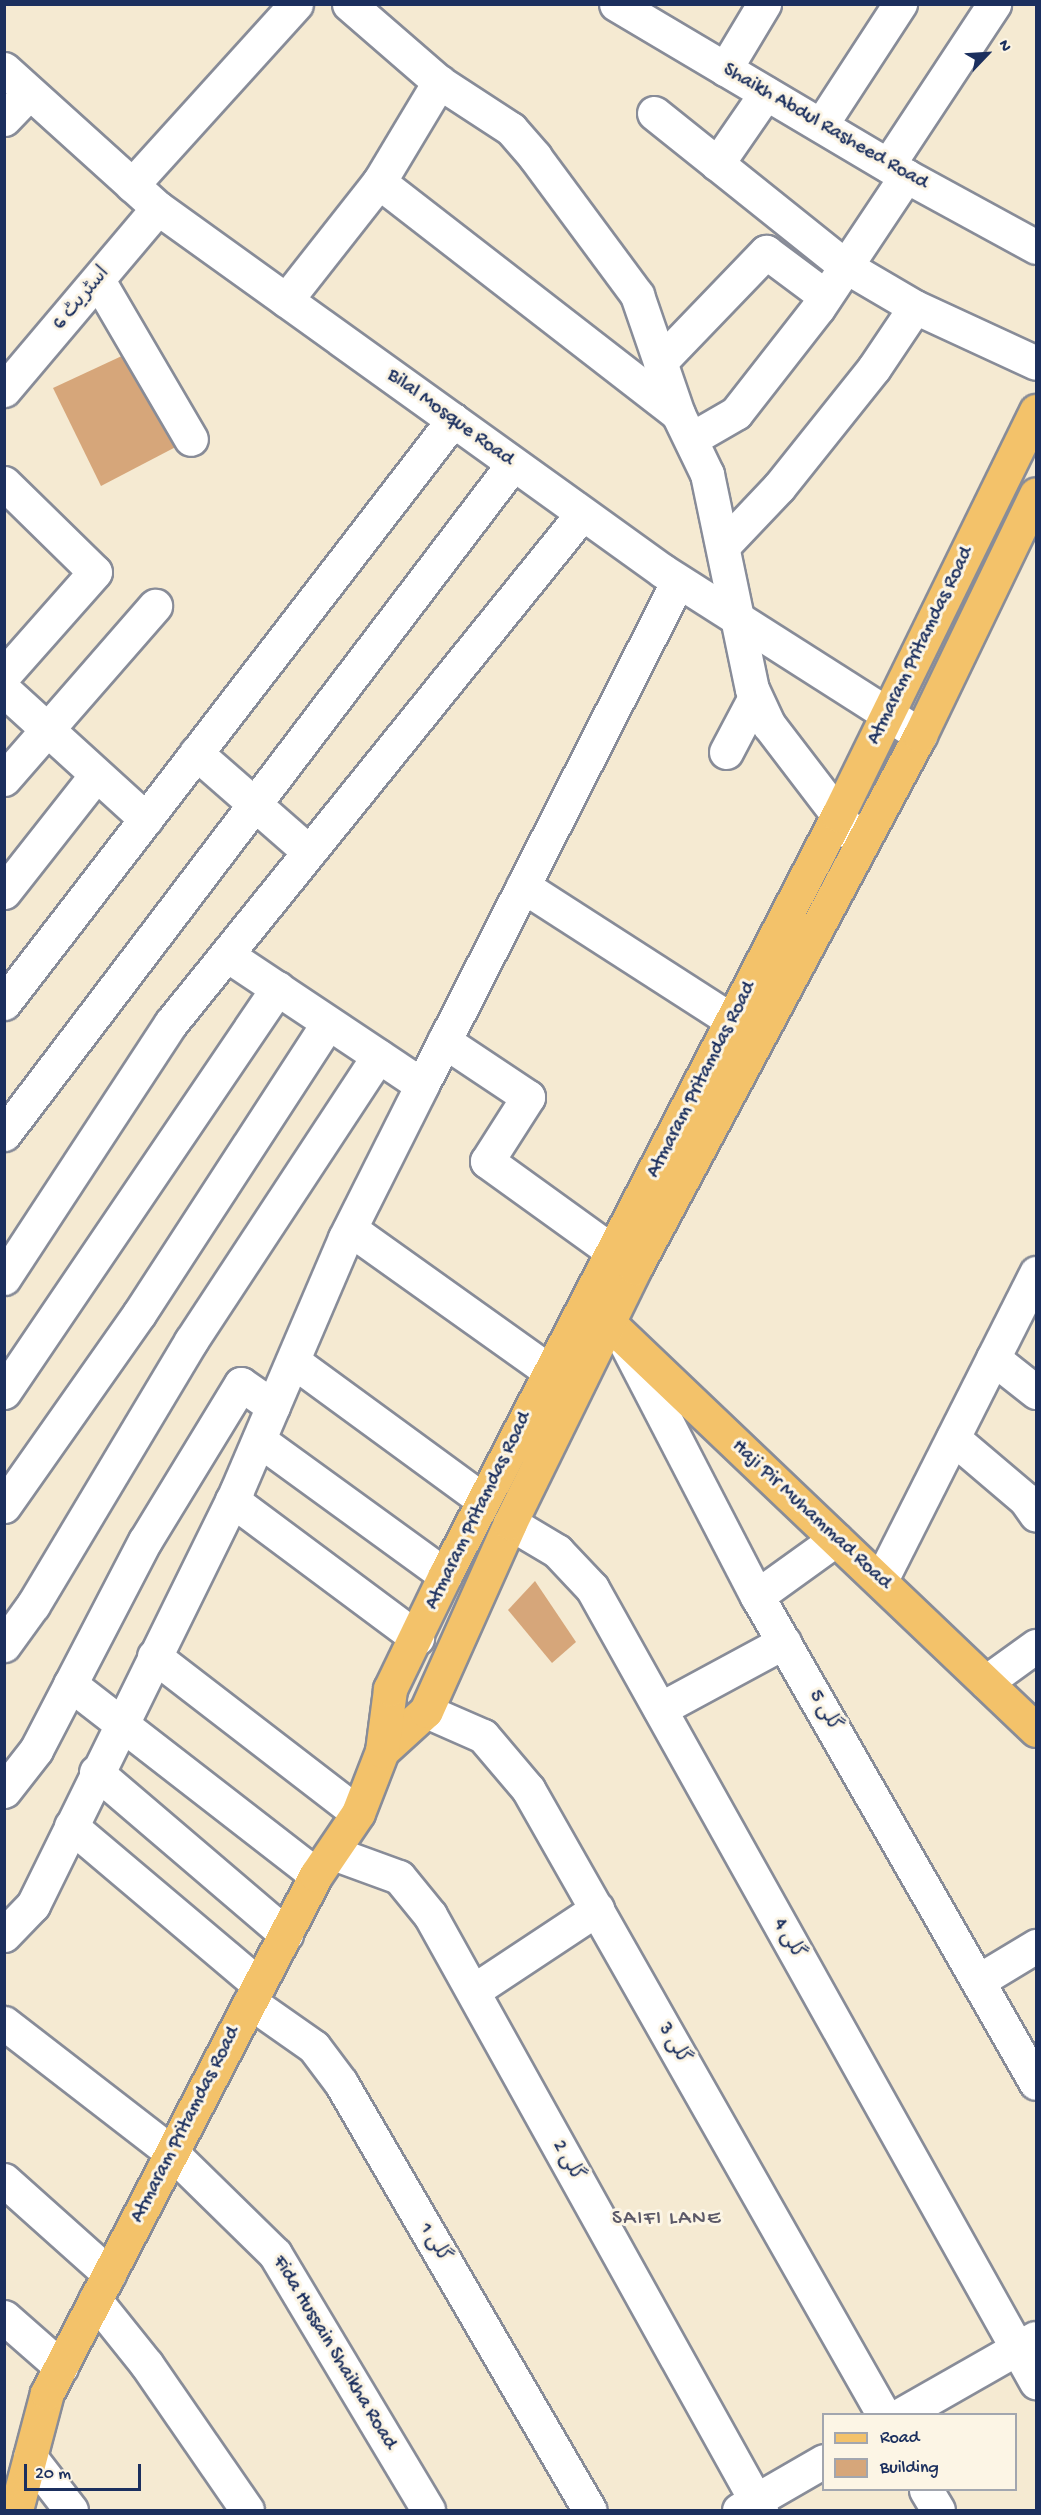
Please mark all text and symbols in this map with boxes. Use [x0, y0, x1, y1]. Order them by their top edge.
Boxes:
north arrow [957, 24, 1017, 84]
text: N [993, 37, 1015, 55]
street label: Shaikh Abdul Rasheed Road [718, 58, 932, 196]
street label: اسٹریٹ 6 [48, 262, 116, 336]
street label: Bilal Mosque Road [382, 364, 518, 472]
street label: Atmaram Pritamdas Road [863, 543, 979, 749]
street label: Atmaram Pritamdas Road [642, 978, 762, 1182]
street label: Atmaram Pritamdas Road [421, 1408, 537, 1614]
street label: Haji Pir Muhammad Road [726, 1435, 896, 1595]
street label: گلی 5 [803, 1686, 845, 1736]
street label: گلی 4 [767, 1914, 809, 1964]
street label: گلی 3 [652, 2019, 694, 2069]
street label: Atmaram Pritamdas Road [126, 2023, 246, 2227]
street label: گلی 2 [546, 2136, 588, 2186]
district label: SAIFI LANE [612, 2207, 722, 2233]
street label: گلی 1 [413, 2219, 455, 2267]
street label: Fida Hussain Shaikha Road [267, 2252, 401, 2454]
legend [822, 2413, 1017, 2491]
text: Road [880, 2428, 919, 2449]
scale bar [27, 2452, 144, 2490]
text: Building [880, 2458, 939, 2479]
text: 20 m [35, 2464, 71, 2485]

